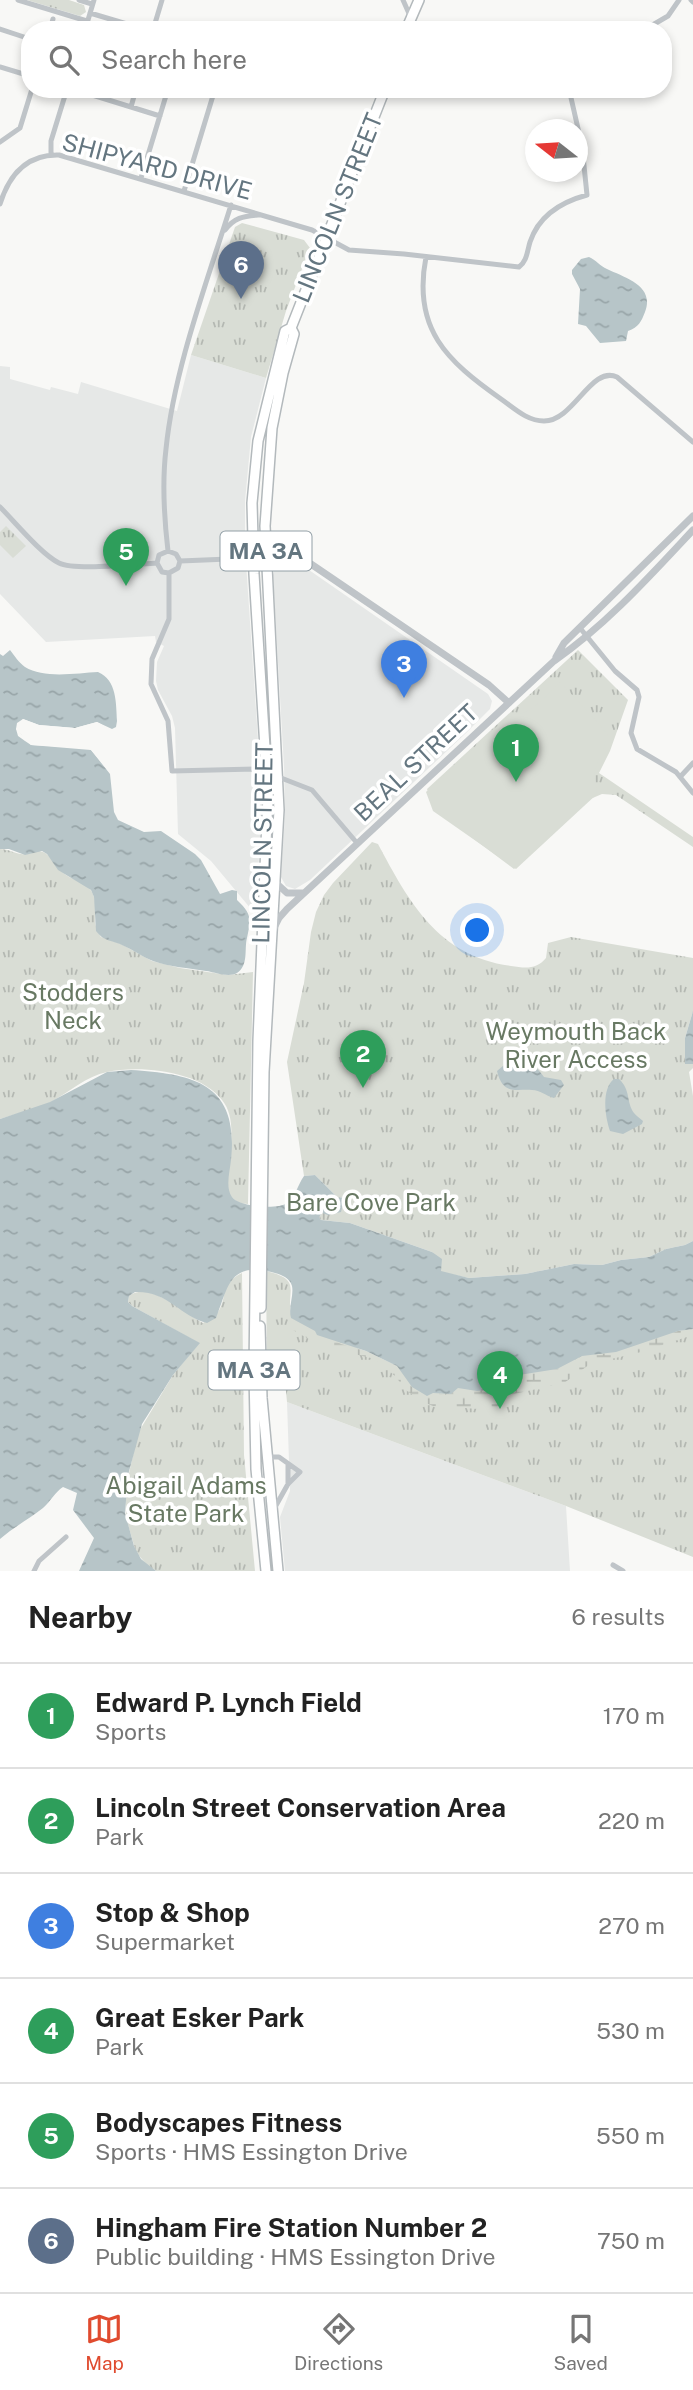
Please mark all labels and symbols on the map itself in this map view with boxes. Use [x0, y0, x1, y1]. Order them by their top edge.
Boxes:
street label: LINCOLN STREET [286, 109, 388, 306]
north arrow [525, 119, 588, 182]
street label: SHIPYARD DRIVE [59, 127, 255, 205]
pin: 6 [218, 241, 264, 299]
pin: 5 [103, 528, 149, 586]
road number: MA 3A [220, 531, 312, 570]
pin: 3 [381, 640, 427, 698]
street label: BEAL STREET [348, 698, 483, 827]
pin: 1 [493, 724, 539, 782]
street label: LINCOLN STREET [246, 742, 278, 944]
your location [460, 913, 494, 947]
park label: Stodders Neck [22, 978, 124, 1034]
park label: Weymouth Back River Access [485, 1017, 667, 1073]
pin: 2 [340, 1030, 386, 1088]
park label: Bare Cove Park [286, 1188, 456, 1216]
road number: MA 3A [208, 1350, 300, 1390]
pin: 4 [477, 1351, 523, 1409]
park label: Abigail Adams State Park [105, 1471, 267, 1527]

